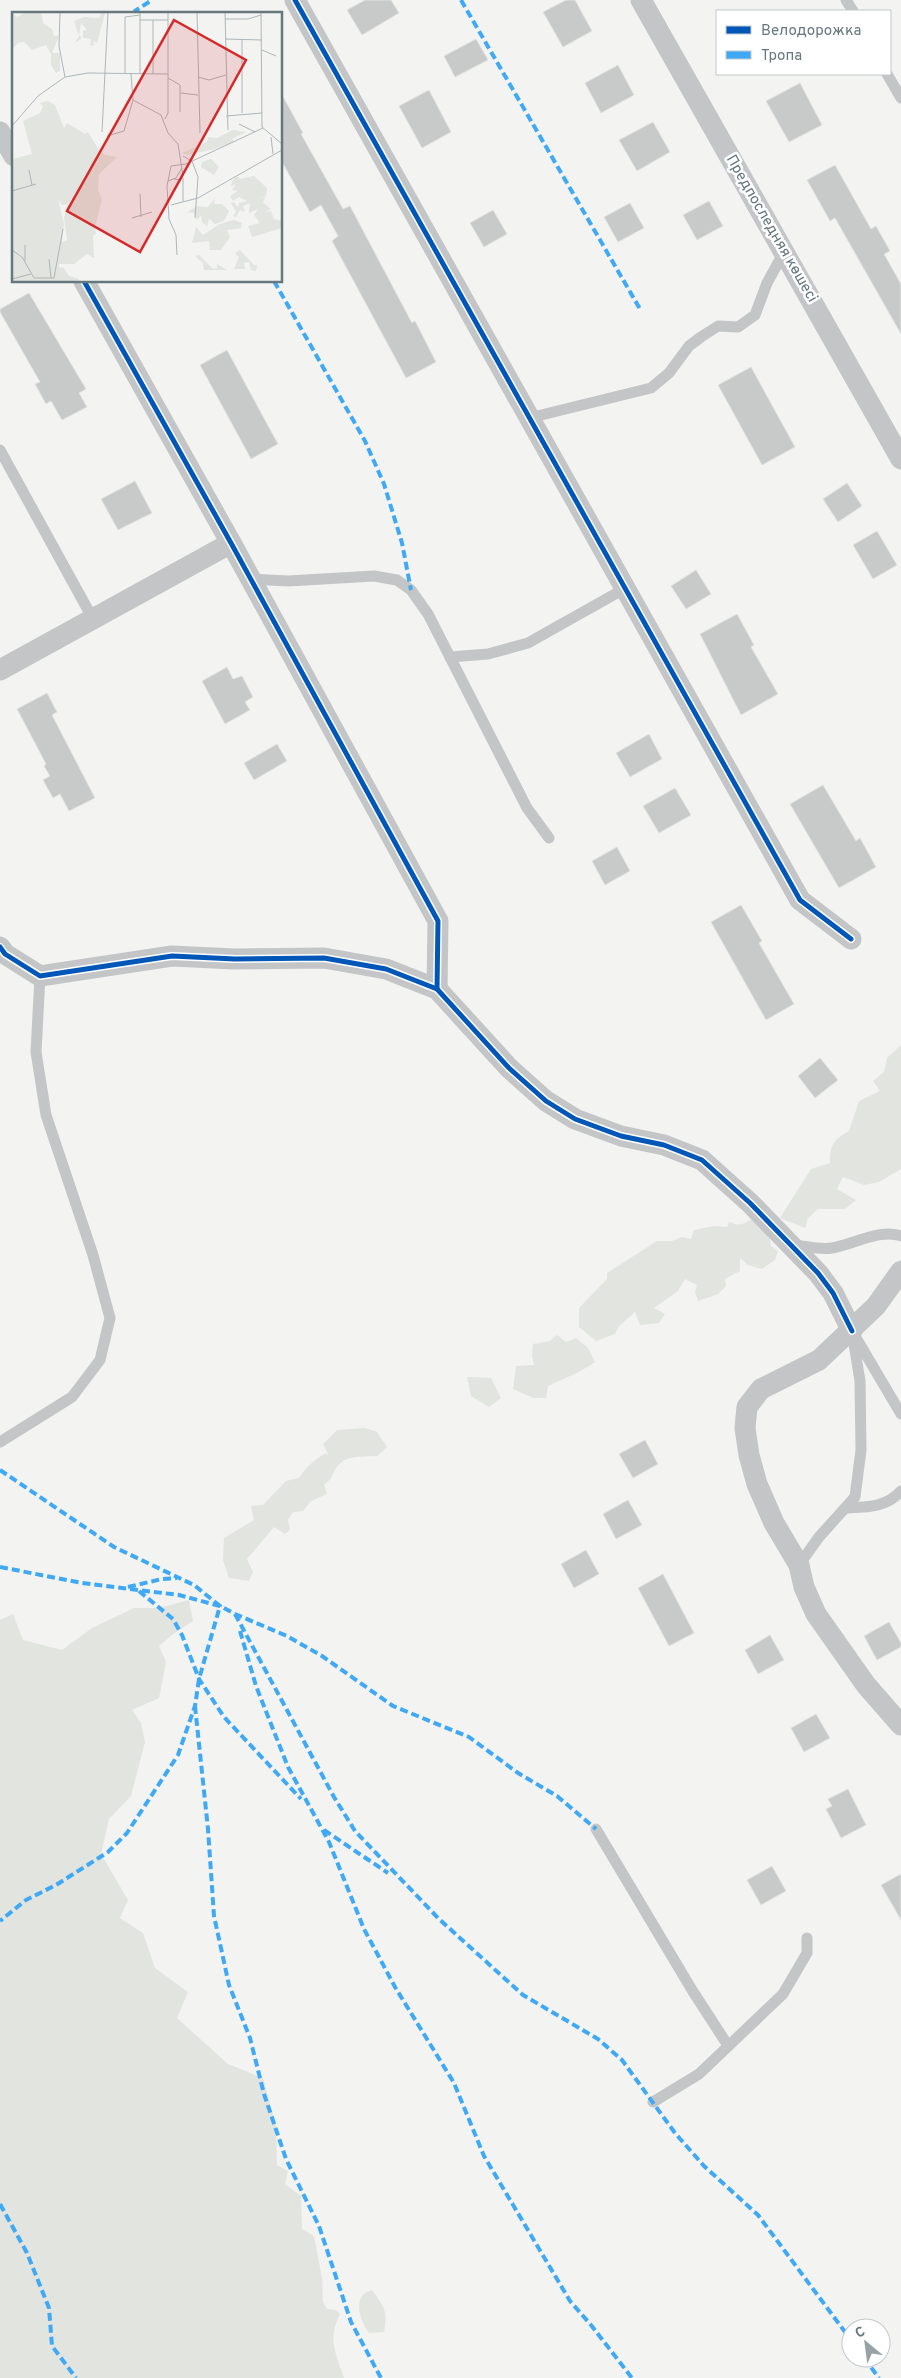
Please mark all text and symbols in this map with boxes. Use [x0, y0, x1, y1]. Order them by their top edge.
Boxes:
legend [716, 10, 891, 75]
inset map [12, 12, 282, 282]
text: Велодорожка [761, 22, 861, 41]
text: Тропа [761, 47, 802, 66]
street label: Предпоследняя көшесі [721, 152, 821, 306]
north arrow [841, 2318, 891, 2368]
text: С [852, 2323, 869, 2343]

